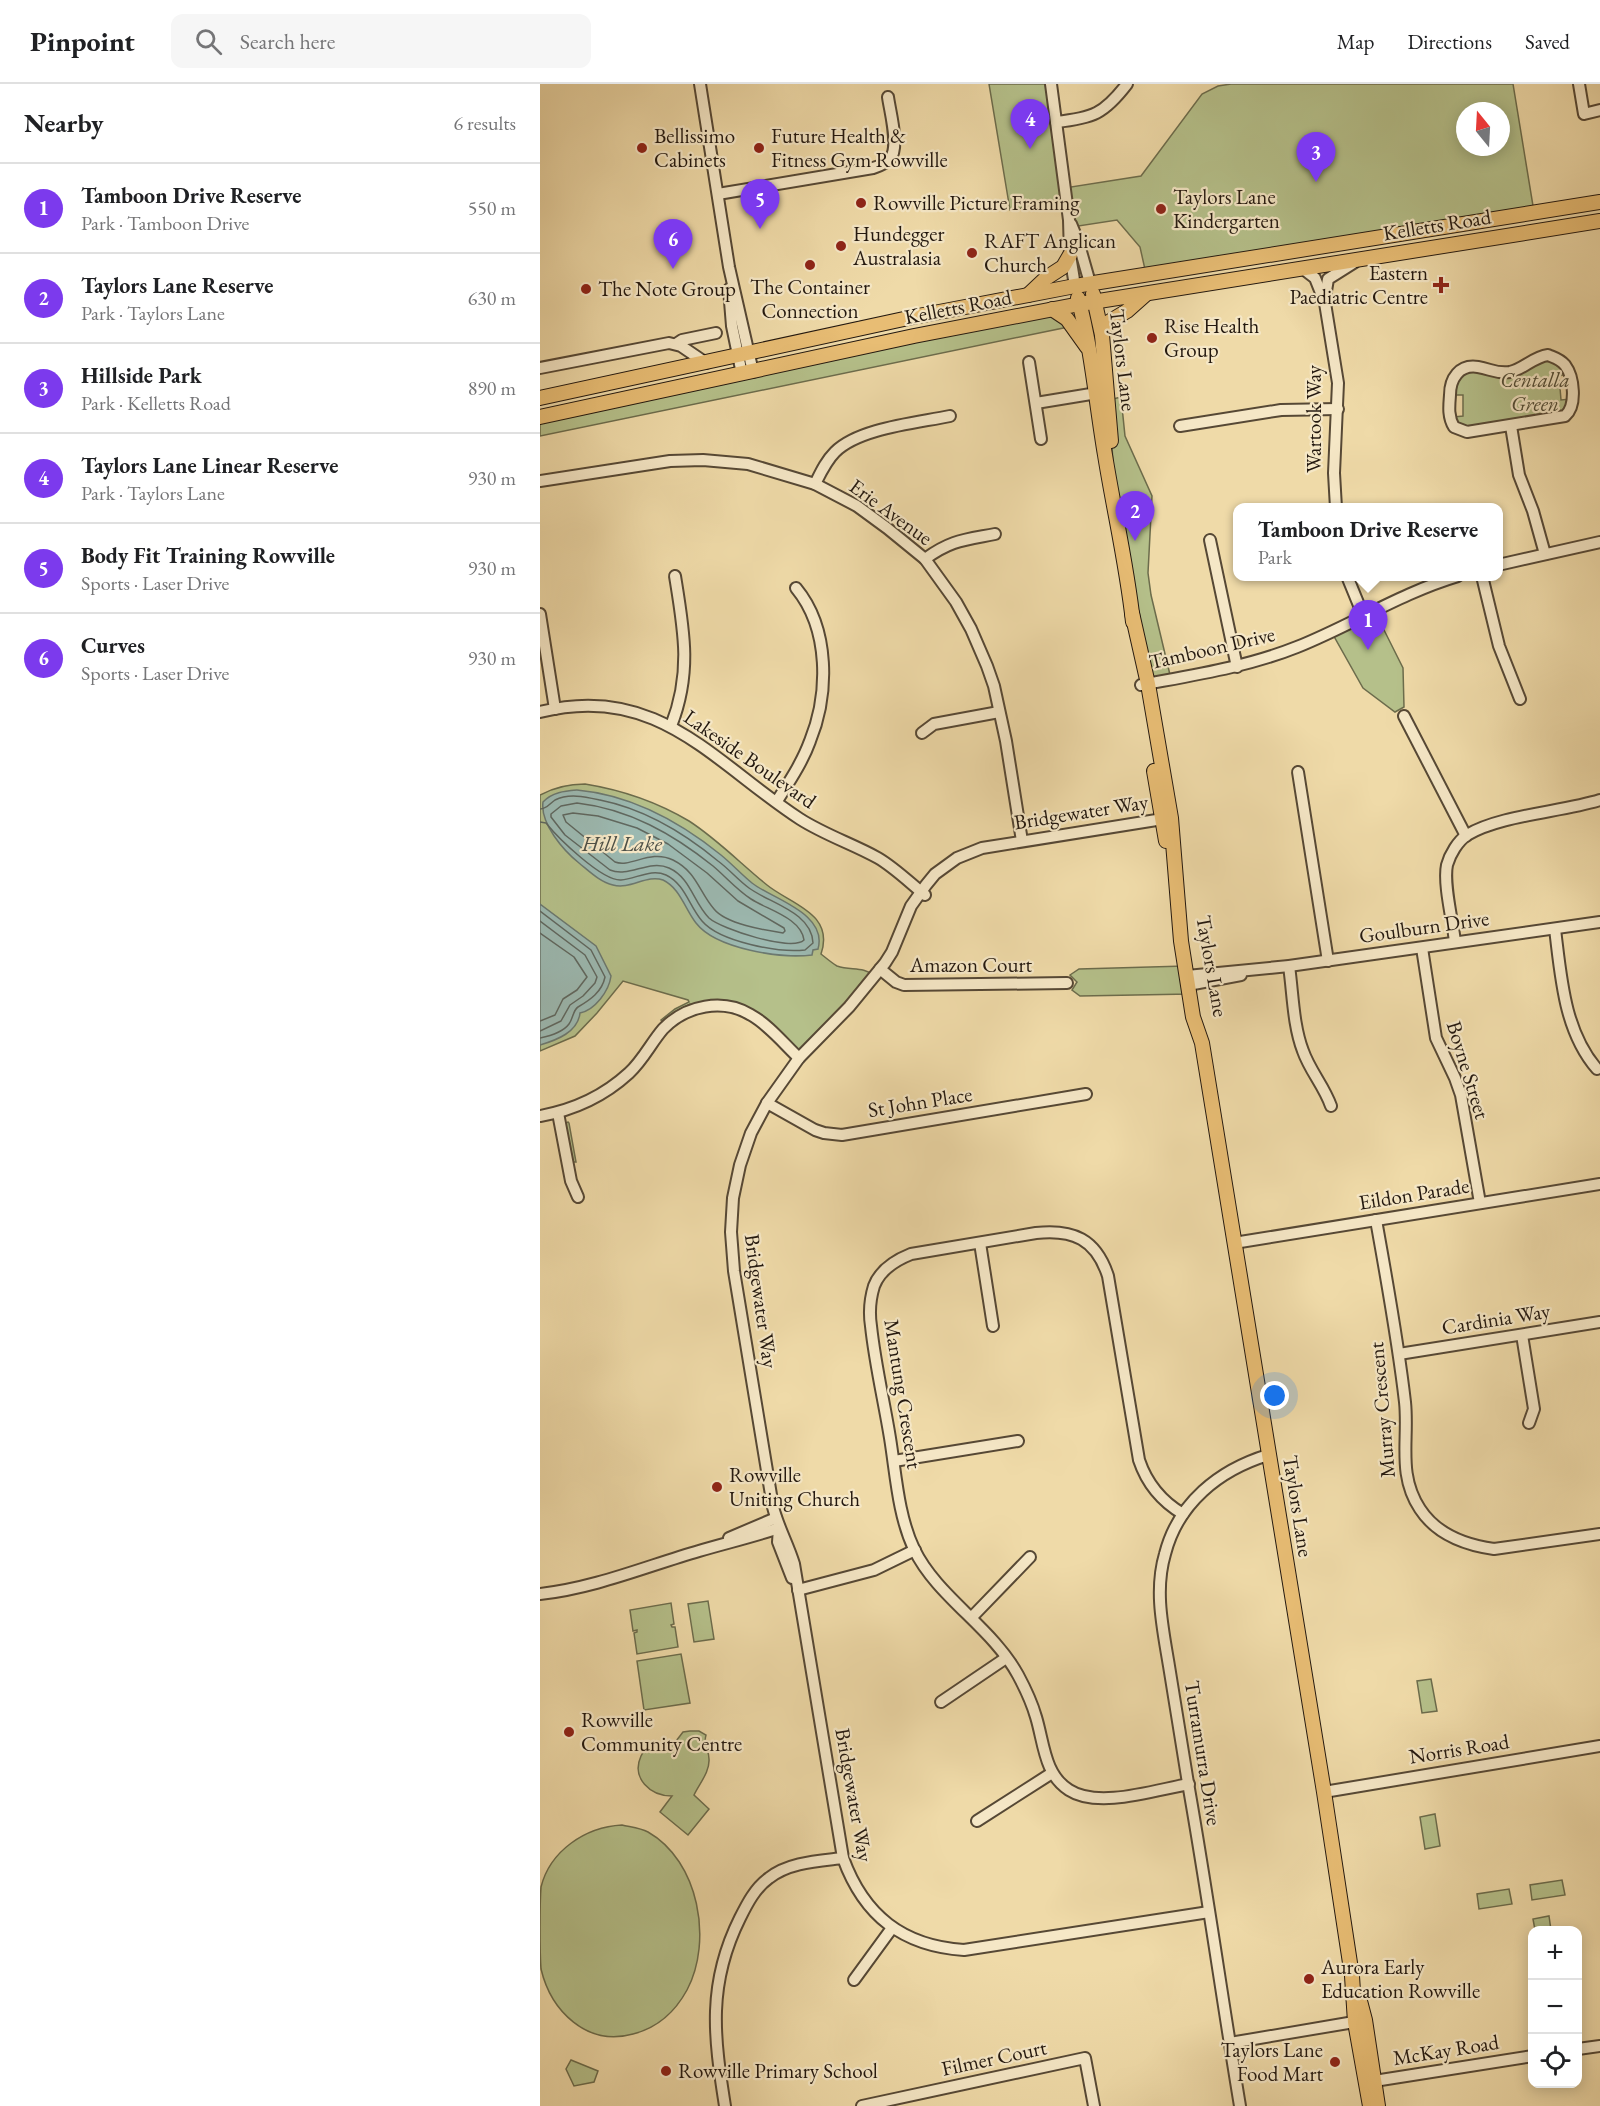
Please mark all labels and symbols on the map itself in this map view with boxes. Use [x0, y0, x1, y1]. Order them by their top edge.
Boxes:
pin: 4 [1010, 100, 1050, 149]
north arrow [1456, 102, 1510, 156]
place label: Bellissimo Cabinets [654, 122, 735, 173]
place label: Future Health & Fitness Gym Rowville [771, 122, 948, 173]
pin: 3 [1296, 132, 1336, 182]
marker: Bellissimo Cabinets [635, 141, 649, 155]
marker: Future Health & Fitness Gym Rowville [752, 141, 766, 155]
pin: 5 [740, 180, 780, 229]
place label: Taylors Lane Kindergarten [1173, 183, 1280, 234]
place label: Rowville Picture Framing [873, 189, 1080, 216]
marker: Rowville Picture Framing [854, 196, 868, 210]
marker: Taylors Lane Kindergarten [1154, 202, 1168, 216]
street label: Kelletts Road [1381, 203, 1493, 246]
pin: 6 [654, 220, 692, 269]
place label: Hundegger Australasia [852, 220, 944, 271]
place label: RAFT Anglican Church [984, 227, 1116, 278]
marker: Hundegger Australasia [834, 239, 848, 253]
marker: RAFT Anglican Church [965, 246, 979, 260]
marker: The Container Connection [803, 258, 817, 272]
place label: Eastern Paediatric Centre [1289, 259, 1428, 310]
place label: The Container Connection [750, 273, 870, 324]
place label: The Note Group [598, 275, 736, 302]
marker: Eastern Paediatric Centre [1432, 276, 1450, 294]
marker: The Note Group [579, 282, 593, 296]
street label: Kelletts Road [902, 283, 1014, 330]
street label: Taylors Lane [1104, 307, 1143, 412]
place label: Rise Health Group [1164, 312, 1260, 363]
marker: Rise Health Group [1145, 331, 1159, 345]
street label: Wartook Way [1300, 364, 1327, 473]
park label: Centalla Green [1500, 366, 1570, 417]
street label: Erie Avenue [844, 472, 938, 551]
pin: 2 [1116, 492, 1154, 541]
pin: 1 [1348, 600, 1388, 650]
street label: Tamboon Drive [1146, 620, 1277, 675]
street label: Lakeside Boulevard [679, 703, 822, 814]
street label: Bridgewater Way [1012, 787, 1151, 835]
water label: Hill Lake [581, 829, 662, 858]
street label: Goulburn Drive [1357, 904, 1491, 949]
street label: Taylors Lane [1190, 913, 1235, 1019]
street label: Amazon Court [909, 951, 1033, 978]
street label: Boyne Street [1441, 1018, 1496, 1122]
street label: St John Place [866, 1080, 974, 1123]
street label: Eildon Parade [1357, 1171, 1471, 1216]
street label: Bridgewater Way [739, 1232, 784, 1371]
street label: Cardinia Way [1440, 1296, 1553, 1340]
street label: Mantung Crescent [878, 1317, 929, 1471]
street label: Murray Crescent [1362, 1340, 1401, 1479]
your location [1260, 1381, 1289, 1410]
street label: Taylors Lane [1277, 1453, 1320, 1559]
place label: Rowville Uniting Church [729, 1461, 860, 1512]
marker: Rowville Uniting Church [710, 1480, 724, 1494]
street label: Turramurra Drive [1179, 1679, 1228, 1827]
place label: Rowville Community Centre [581, 1706, 742, 1757]
marker: Rowville Community Centre [562, 1725, 576, 1739]
street label: Bridgewater Way [829, 1726, 880, 1865]
street label: Norris Road [1407, 1727, 1511, 1770]
place label: Aurora Early Education Rowville [1320, 1953, 1480, 2004]
marker: Aurora Early Education Rowville [1302, 1972, 1316, 1986]
street label: McKay Road [1391, 2028, 1501, 2071]
street label: Filmer Court [939, 2033, 1049, 2082]
place label: Taylors Lane Food Mart [1220, 2036, 1323, 2087]
marker: Taylors Lane Food Mart [1328, 2055, 1342, 2069]
place label: Rowville Primary School [678, 2057, 878, 2084]
marker: Rowville Primary School [659, 2064, 673, 2078]

